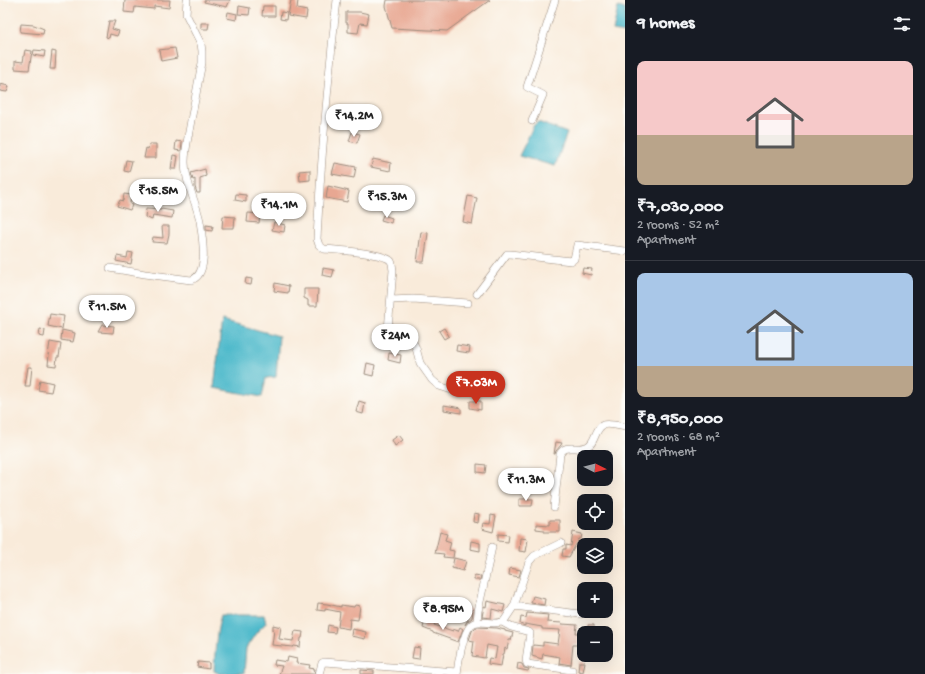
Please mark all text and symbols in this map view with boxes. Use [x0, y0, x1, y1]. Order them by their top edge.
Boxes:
icon: filters [891, 13, 913, 35]
text: 9 homes [637, 14, 695, 34]
icon: home [739, 87, 811, 159]
pin: ₹14.2M [321, 104, 387, 138]
text: ₹14.2M [335, 109, 373, 124]
pin: ₹15.5M [125, 179, 191, 213]
text: ₹15.5M [138, 184, 178, 199]
pin: ₹15.3M [354, 185, 420, 219]
text: ₹15.3M [367, 190, 407, 205]
pin: ₹14.1M [246, 193, 312, 227]
text: ₹14.1M [260, 198, 298, 213]
text: ₹7,030,000 [637, 198, 723, 218]
text: 2 rooms · 52 m² [637, 218, 719, 233]
text: Apartment [637, 233, 696, 248]
pin: ₹11.5M [74, 295, 140, 329]
icon: home [739, 299, 811, 371]
text: ₹11.5M [88, 300, 126, 315]
pin: ₹24M [371, 324, 419, 358]
text: ₹24M [381, 329, 409, 344]
pin: ₹7.03M [443, 371, 509, 405]
text: ₹7.03M [455, 376, 497, 391]
text: ₹8,950,000 [637, 410, 723, 430]
text: 2 rooms · 68 m² [637, 430, 720, 445]
text: Apartment [637, 445, 696, 460]
north arrow [577, 450, 613, 486]
map controls [577, 450, 613, 662]
pin: ₹11.3M [493, 468, 559, 502]
text: ₹11.3M [507, 473, 545, 488]
button: locate [577, 494, 613, 530]
button: layers [577, 538, 613, 574]
button: + [577, 582, 613, 618]
pin: ₹8.95M [410, 597, 476, 631]
text: ₹8.95M [422, 602, 464, 617]
button: − [577, 626, 613, 662]

